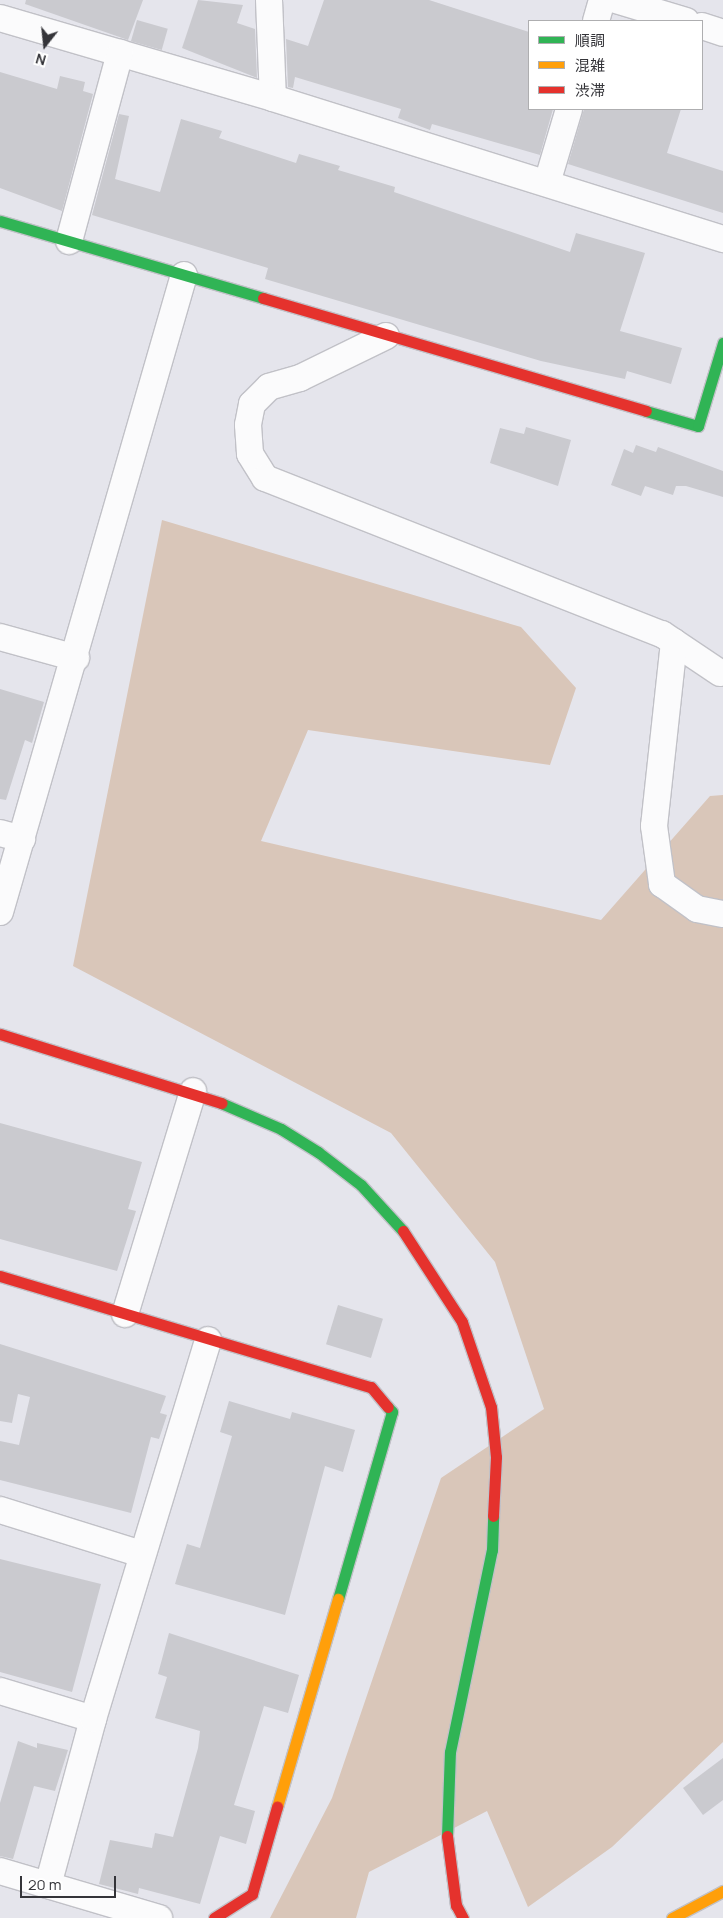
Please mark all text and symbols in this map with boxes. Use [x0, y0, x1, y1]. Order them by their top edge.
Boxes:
north arrow [20, 20, 70, 70]
legend [528, 20, 703, 110]
text: 順調 [575, 30, 605, 51]
text: N [33, 49, 48, 70]
text: 混雑 [575, 55, 605, 76]
text: 渋滞 [575, 80, 605, 101]
scale bar [22, 1866, 119, 1898]
text: 20 m [28, 1874, 61, 1895]

